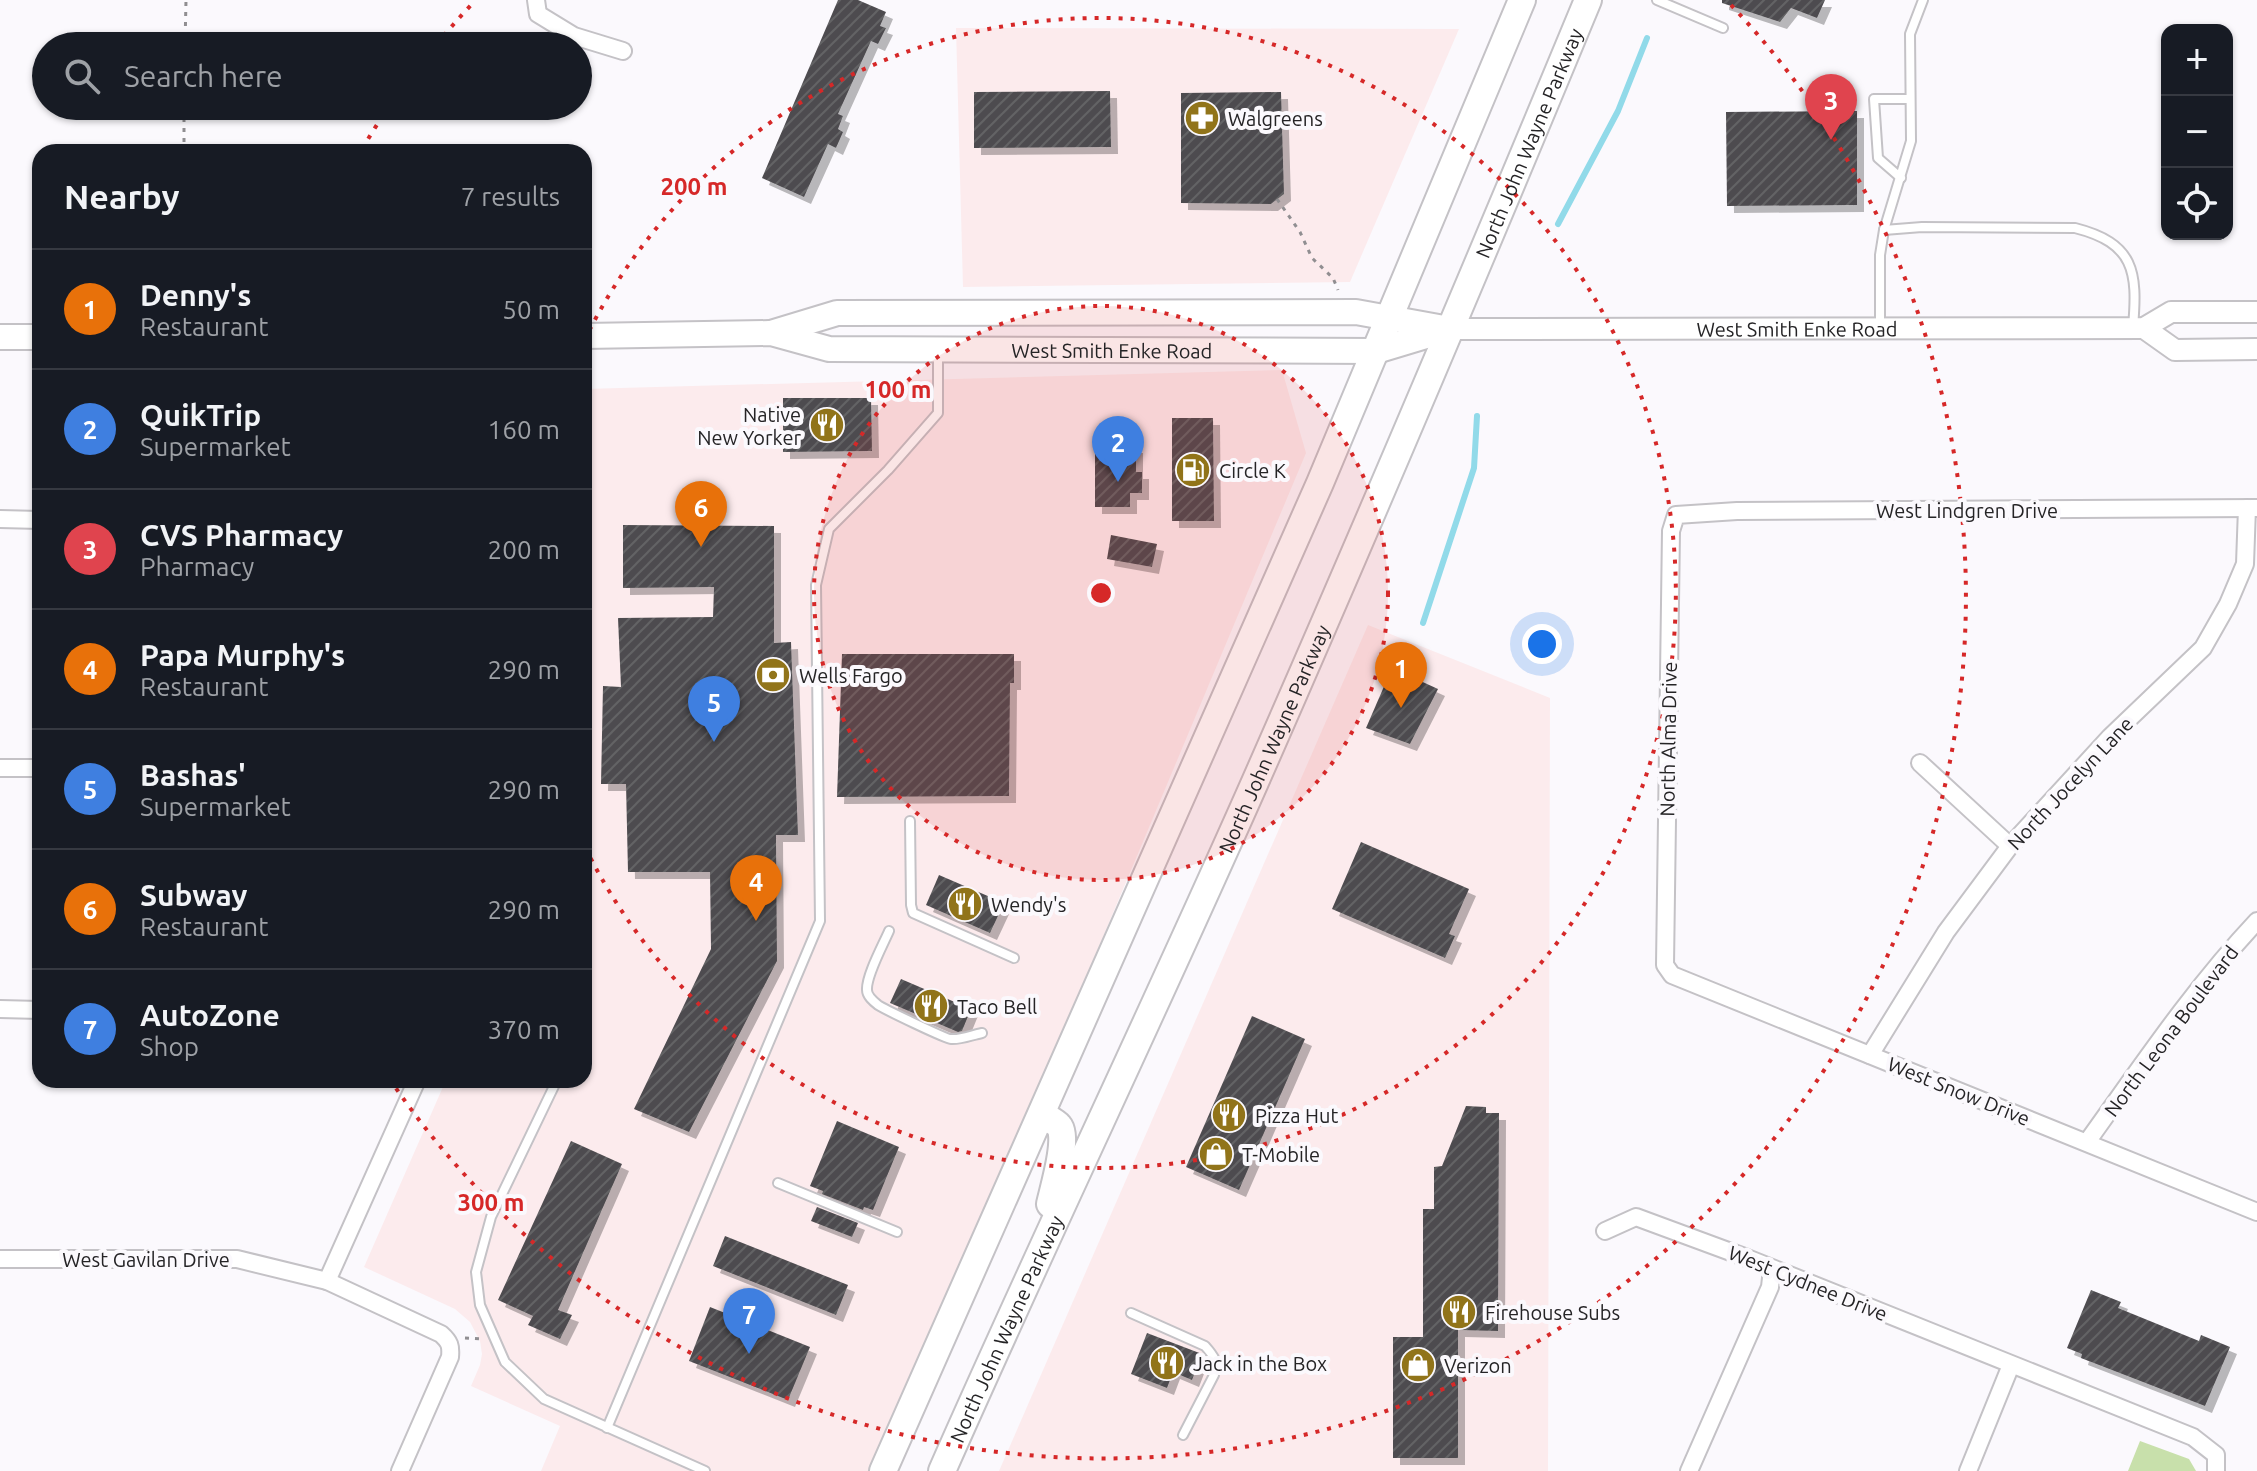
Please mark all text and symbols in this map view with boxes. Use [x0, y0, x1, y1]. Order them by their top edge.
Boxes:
street label: North John Wayne Parkway [1470, 24, 1587, 261]
map controls [2161, 24, 2233, 240]
button: + [2161, 24, 2233, 96]
search box [32, 32, 592, 120]
icon: search [60, 54, 104, 98]
text: Search here [124, 59, 283, 93]
pin: 3 [1805, 74, 1857, 140]
button: − [2161, 96, 2233, 168]
pharmacy icon: Walgreens [1183, 99, 1221, 137]
place label: Walgreens [1228, 107, 1323, 130]
button: locate [2161, 168, 2233, 240]
text: 200 m [661, 173, 727, 200]
text: Nearby [64, 177, 179, 215]
text: 7 results [461, 182, 560, 211]
text: Denny's [140, 278, 251, 312]
text: 1 [83, 295, 97, 324]
text: 50 m [502, 295, 560, 324]
text: Restaurant [140, 312, 268, 341]
street label: West Smith Enke Road [1696, 317, 1898, 340]
street label: West Smith Enke Road [1011, 338, 1212, 362]
text: 100 m [865, 376, 931, 403]
text: QuikTrip [140, 398, 261, 432]
place label: Native New Yorker [697, 403, 801, 449]
restaurant icon: Native New Yorker [808, 406, 846, 444]
text: 2 [83, 415, 97, 444]
text: 160 m [488, 415, 560, 444]
pin: 2 [1092, 416, 1144, 482]
text: Supermarket [140, 432, 291, 461]
fuel station icon: Circle K [1174, 451, 1212, 489]
place label: Circle K [1219, 459, 1286, 482]
pin: 6 [675, 481, 727, 547]
street label: West Lindgren Drive [1876, 499, 2058, 522]
text: CVS Pharmacy [140, 518, 343, 552]
text: 3 [83, 535, 97, 564]
text: 200 m [488, 535, 560, 564]
text: Pharmacy [140, 552, 254, 581]
centre of rings [1087, 579, 1115, 607]
street label: North John Wayne Parkway [1214, 621, 1334, 856]
your location [1522, 624, 1562, 664]
text: Papa Murphy's [140, 638, 345, 672]
pin: 1 [1375, 642, 1427, 708]
text: 4 [83, 655, 97, 684]
text: 290 m [488, 655, 560, 684]
bank icon: Wells Fargo [754, 656, 792, 694]
street label: North Alma Drive [1655, 661, 1681, 817]
place label: Wells Fargo [799, 664, 903, 687]
text: Restaurant [140, 672, 268, 701]
pin: 5 [688, 676, 740, 742]
street label: North Jocelyn Lane [2003, 712, 2137, 854]
text: Bashas' [140, 758, 246, 792]
text: 5 [83, 775, 97, 804]
text: 290 m [488, 775, 560, 804]
text: Supermarket [140, 792, 291, 821]
pin: 4 [730, 855, 782, 921]
text: Subway [140, 878, 247, 912]
restaurant icon: Wendy's [946, 885, 984, 923]
place label: Wendy's [991, 893, 1067, 916]
text: 6 [83, 895, 97, 924]
text: 290 m [488, 895, 560, 924]
text: Restaurant [140, 912, 268, 941]
street label: North Leona Boulevard [2099, 941, 2243, 1121]
restaurant icon: Taco Bell [912, 987, 950, 1025]
place label: Taco Bell [957, 995, 1037, 1018]
text: AutoZone [140, 998, 280, 1032]
text: 7 [83, 1015, 97, 1044]
text: 370 m [488, 1015, 560, 1044]
text: Shop [140, 1032, 199, 1061]
street label: West Snow Drive [1885, 1052, 2033, 1130]
restaurant icon: Pizza Hut [1210, 1096, 1248, 1134]
place label: Pizza Hut [1255, 1104, 1338, 1127]
shop icon: T-Mobile [1197, 1135, 1235, 1173]
place label: T-Mobile [1242, 1143, 1320, 1166]
text: 300 m [458, 1189, 524, 1216]
street label: North John Wayne Parkway [945, 1211, 1068, 1446]
street label: West Cydnee Drive [1725, 1241, 1891, 1325]
street label: West Gavilan Drive [62, 1248, 230, 1271]
pin: 7 [723, 1288, 775, 1354]
restaurant icon: Firehouse Subs [1440, 1293, 1478, 1331]
place label: Firehouse Subs [1485, 1301, 1620, 1324]
restaurant icon: Jack in the Box [1148, 1344, 1186, 1382]
shop icon: Verizon [1399, 1346, 1437, 1384]
place label: Jack in the Box [1193, 1352, 1327, 1375]
place label: Verizon [1444, 1354, 1512, 1377]

